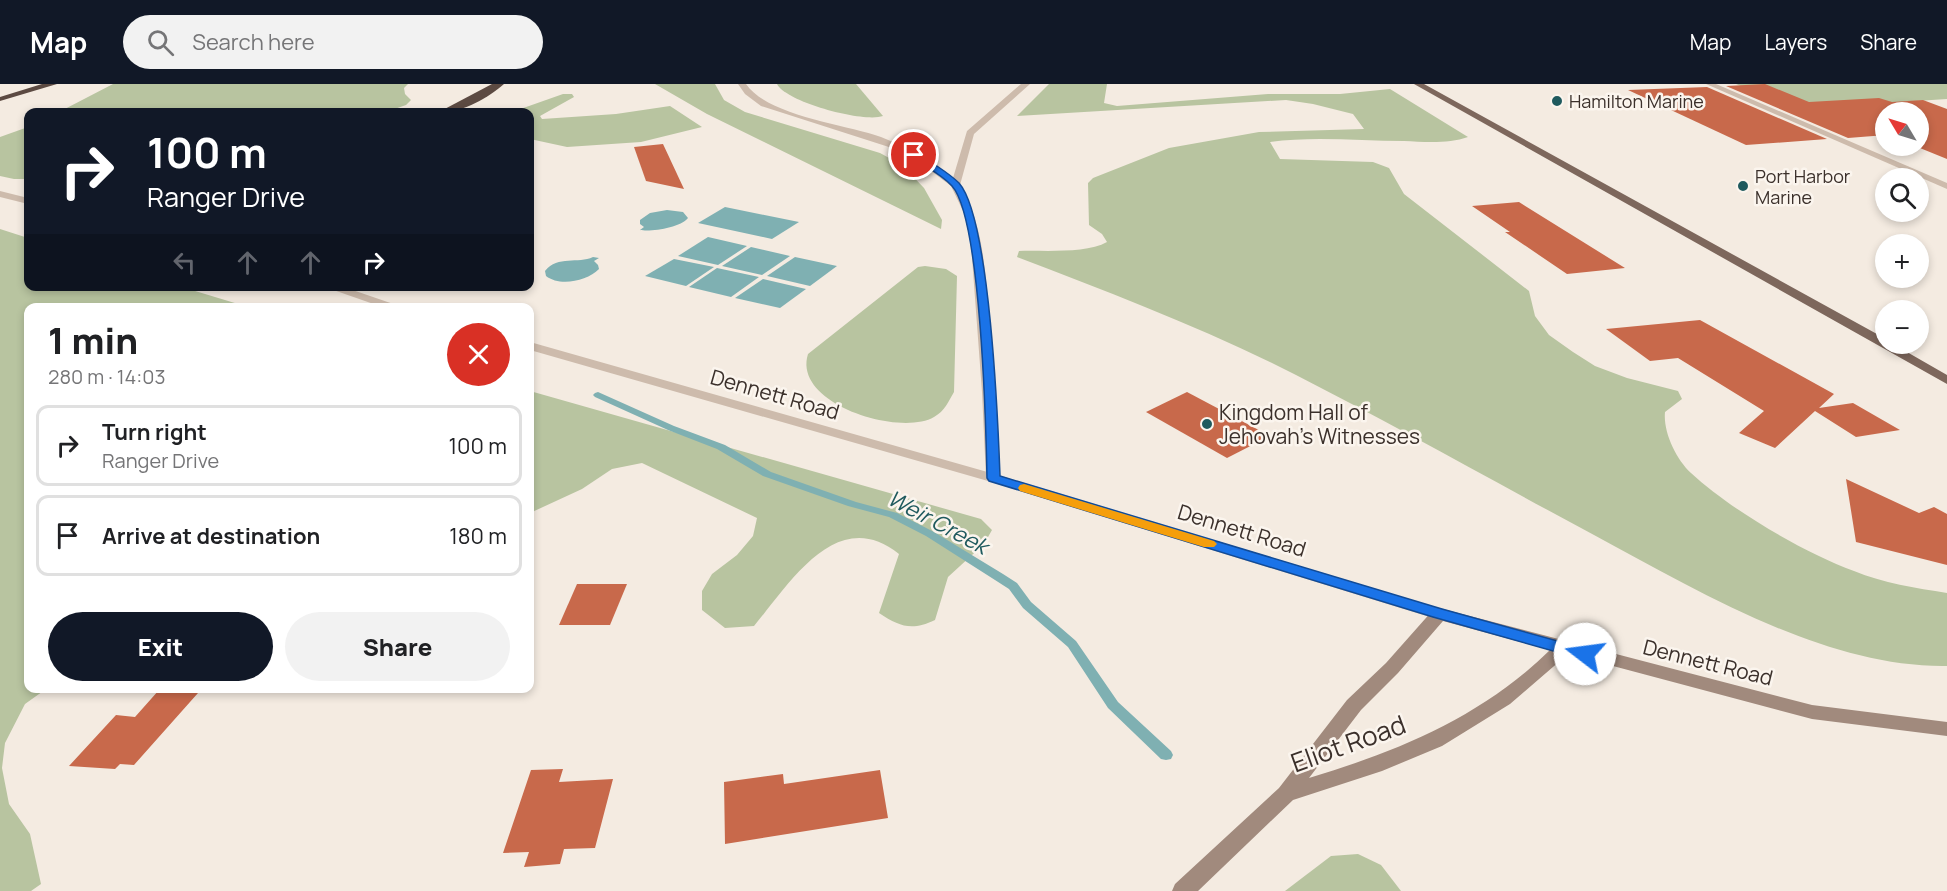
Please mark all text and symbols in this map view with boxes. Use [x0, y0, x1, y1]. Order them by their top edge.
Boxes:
search box [123, 15, 543, 69]
text: Map [30, 23, 87, 61]
icon: search [144, 26, 177, 59]
text: Search here [192, 27, 315, 57]
text: Map [1690, 28, 1731, 56]
text: Layers [1764, 28, 1827, 56]
text: Share [1860, 28, 1917, 56]
place label: Hamilton Marine [1569, 89, 1704, 113]
marker: Hamilton Marine [1550, 94, 1564, 108]
north arrow [1875, 102, 1929, 156]
map controls [1875, 102, 1929, 354]
text: 100 m [147, 123, 267, 181]
pin [888, 129, 939, 180]
icon: right [48, 132, 126, 210]
icon: arrive [897, 138, 930, 171]
place label: Port Harbor Marine [1755, 164, 1851, 209]
button: search [1875, 168, 1929, 222]
text: Ranger Drive [147, 178, 305, 215]
marker: Port Harbor Marine [1736, 179, 1750, 193]
button: + [1875, 234, 1929, 288]
icon: left [168, 246, 201, 279]
icon: ahead [231, 246, 264, 279]
icon: ahead [294, 246, 327, 279]
icon: right [357, 246, 390, 279]
button: − [1875, 300, 1929, 354]
text: 1 min [48, 316, 138, 365]
button: close [447, 323, 510, 386]
street label: Dennett Road [707, 362, 843, 426]
text: 280 m · 14:03 [48, 363, 166, 390]
place label: Kingdom Hall of Jehovah’s Witnesses [1219, 398, 1420, 450]
text: Turn right [102, 417, 207, 447]
marker: Kingdom Hall of Jehovah’s Witnesses [1200, 417, 1214, 431]
icon: right [51, 429, 84, 462]
text: 100 m [449, 431, 507, 461]
text: Ranger Drive [102, 447, 219, 474]
water label: Weir Creek [883, 483, 996, 562]
street label: Dennett Road [1174, 497, 1310, 563]
icon: arrive [51, 519, 84, 552]
text: Arrive at destination [102, 521, 320, 551]
text: 180 m [449, 521, 507, 551]
button: Exit [48, 612, 273, 681]
button: Share [285, 612, 510, 681]
position arrow [1553, 622, 1617, 686]
street label: Dennett Road [1640, 632, 1776, 692]
street label: Eliot Road [1286, 706, 1410, 780]

